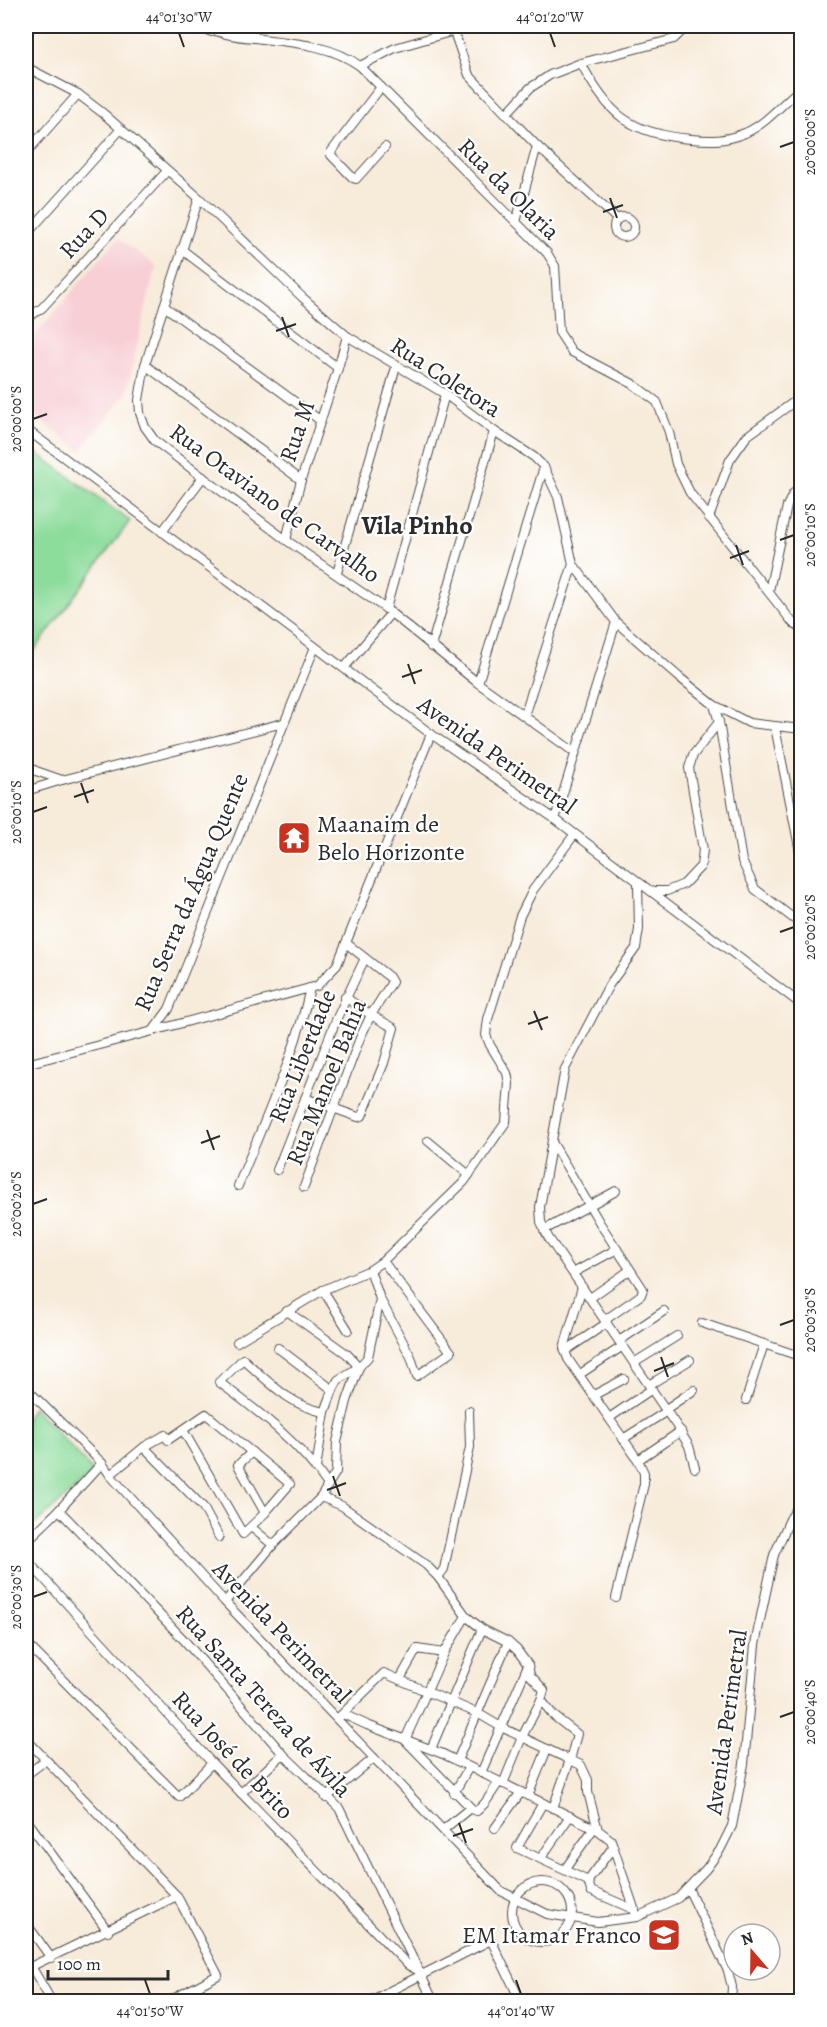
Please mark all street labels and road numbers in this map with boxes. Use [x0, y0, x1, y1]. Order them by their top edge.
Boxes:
street label: Rua da Olaria [451, 131, 568, 248]
street label: Rua D [52, 200, 116, 266]
street label: Rua Coletora [384, 329, 508, 425]
street label: Rua M [272, 396, 322, 466]
street label: Rua Otaviano de Carvalho [163, 416, 387, 590]
street label: Avenida Perimetral [410, 688, 583, 822]
street label: Rua Serra da Água Quente [126, 768, 256, 1016]
street label: Rua Liberdade [261, 984, 343, 1128]
street label: Rua Manoel Bahia [278, 993, 374, 1170]
street label: Avenida Perimetral [205, 1553, 358, 1710]
street label: Rua Santa Tereza de Ávila [169, 1598, 360, 1805]
street label: Avenida Perimetral [697, 1627, 755, 1818]
street label: Rua José de Brito [165, 1684, 301, 1826]

